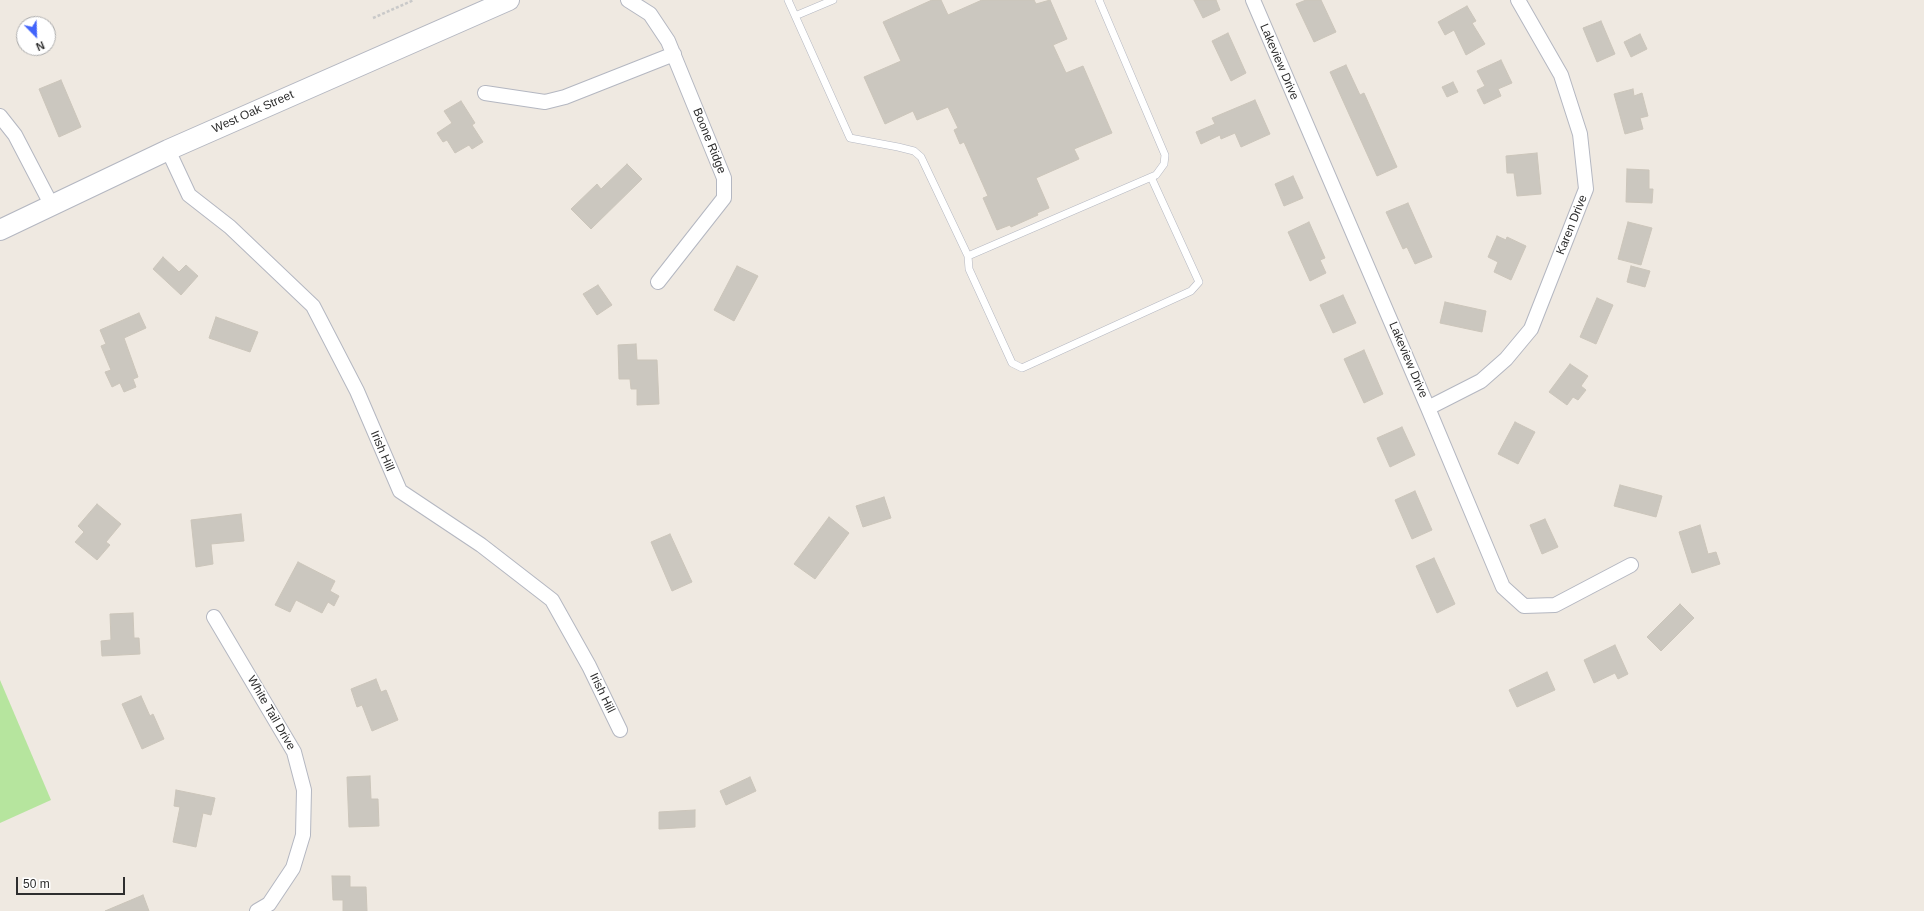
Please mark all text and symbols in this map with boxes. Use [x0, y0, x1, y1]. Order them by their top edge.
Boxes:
north arrow [16, 16, 56, 56]
street label: Lakeview Drive [1256, 22, 1302, 102]
text: N [34, 39, 46, 53]
street label: West Oak Street [210, 88, 296, 136]
street label: Boone Ridge [689, 106, 729, 176]
street label: Karen Drive [1553, 193, 1591, 257]
street label: Lakeview Drive [1385, 320, 1431, 400]
street label: Irish Hill [367, 429, 397, 473]
street label: Irish Hill [586, 671, 618, 715]
street label: White Tail Drive [244, 673, 298, 753]
scale bar [18, 869, 127, 895]
text: 50 m [23, 877, 50, 891]

